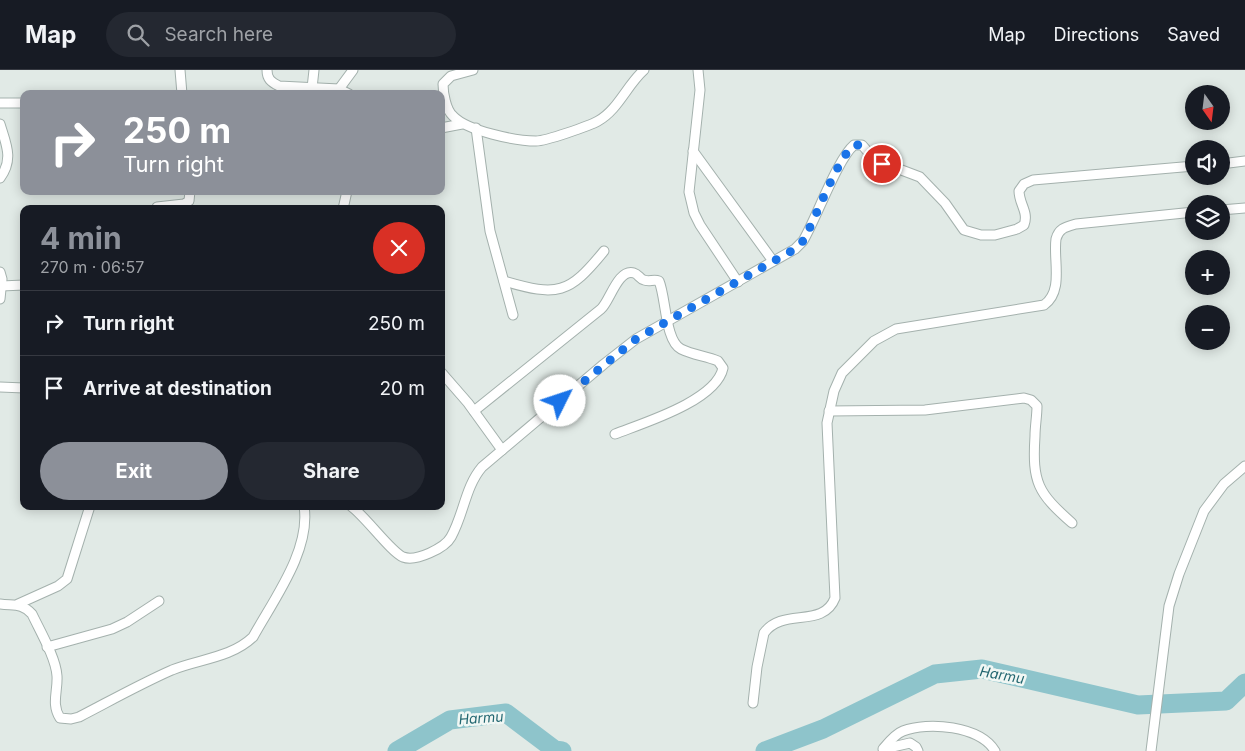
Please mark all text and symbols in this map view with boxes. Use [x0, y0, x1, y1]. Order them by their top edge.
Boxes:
search box [106, 12, 456, 57]
text: Map [25, 20, 76, 49]
icon: search [124, 21, 152, 49]
text: Search here [164, 23, 273, 46]
text: Map [988, 24, 1026, 45]
text: Directions [1054, 24, 1139, 45]
text: Saved [1167, 24, 1220, 45]
north arrow [1185, 85, 1230, 130]
map controls [1185, 85, 1230, 350]
text: 250 m [123, 109, 231, 151]
icon: right [40, 110, 105, 175]
button: sound [1185, 140, 1230, 185]
pin [861, 143, 903, 185]
icon: arrive [868, 150, 896, 178]
text: Turn right [123, 151, 224, 177]
button: layers [1185, 195, 1230, 240]
text: 4 min [40, 220, 122, 256]
button: close [373, 222, 425, 274]
button: + [1185, 250, 1230, 295]
text: 270 m · 06:57 [40, 257, 144, 277]
button: − [1185, 305, 1230, 350]
icon: right [40, 309, 68, 337]
text: Turn right [83, 312, 174, 335]
text: 250 m [368, 312, 425, 335]
icon: arrive [40, 374, 68, 402]
position arrow [533, 374, 585, 426]
text: Arrive at destination [83, 377, 272, 400]
text: 20 m [379, 377, 425, 400]
button: Exit [40, 442, 228, 500]
button: Share [238, 442, 425, 500]
water label: Harmu [978, 662, 1026, 687]
water label: Harmu [458, 707, 504, 728]

